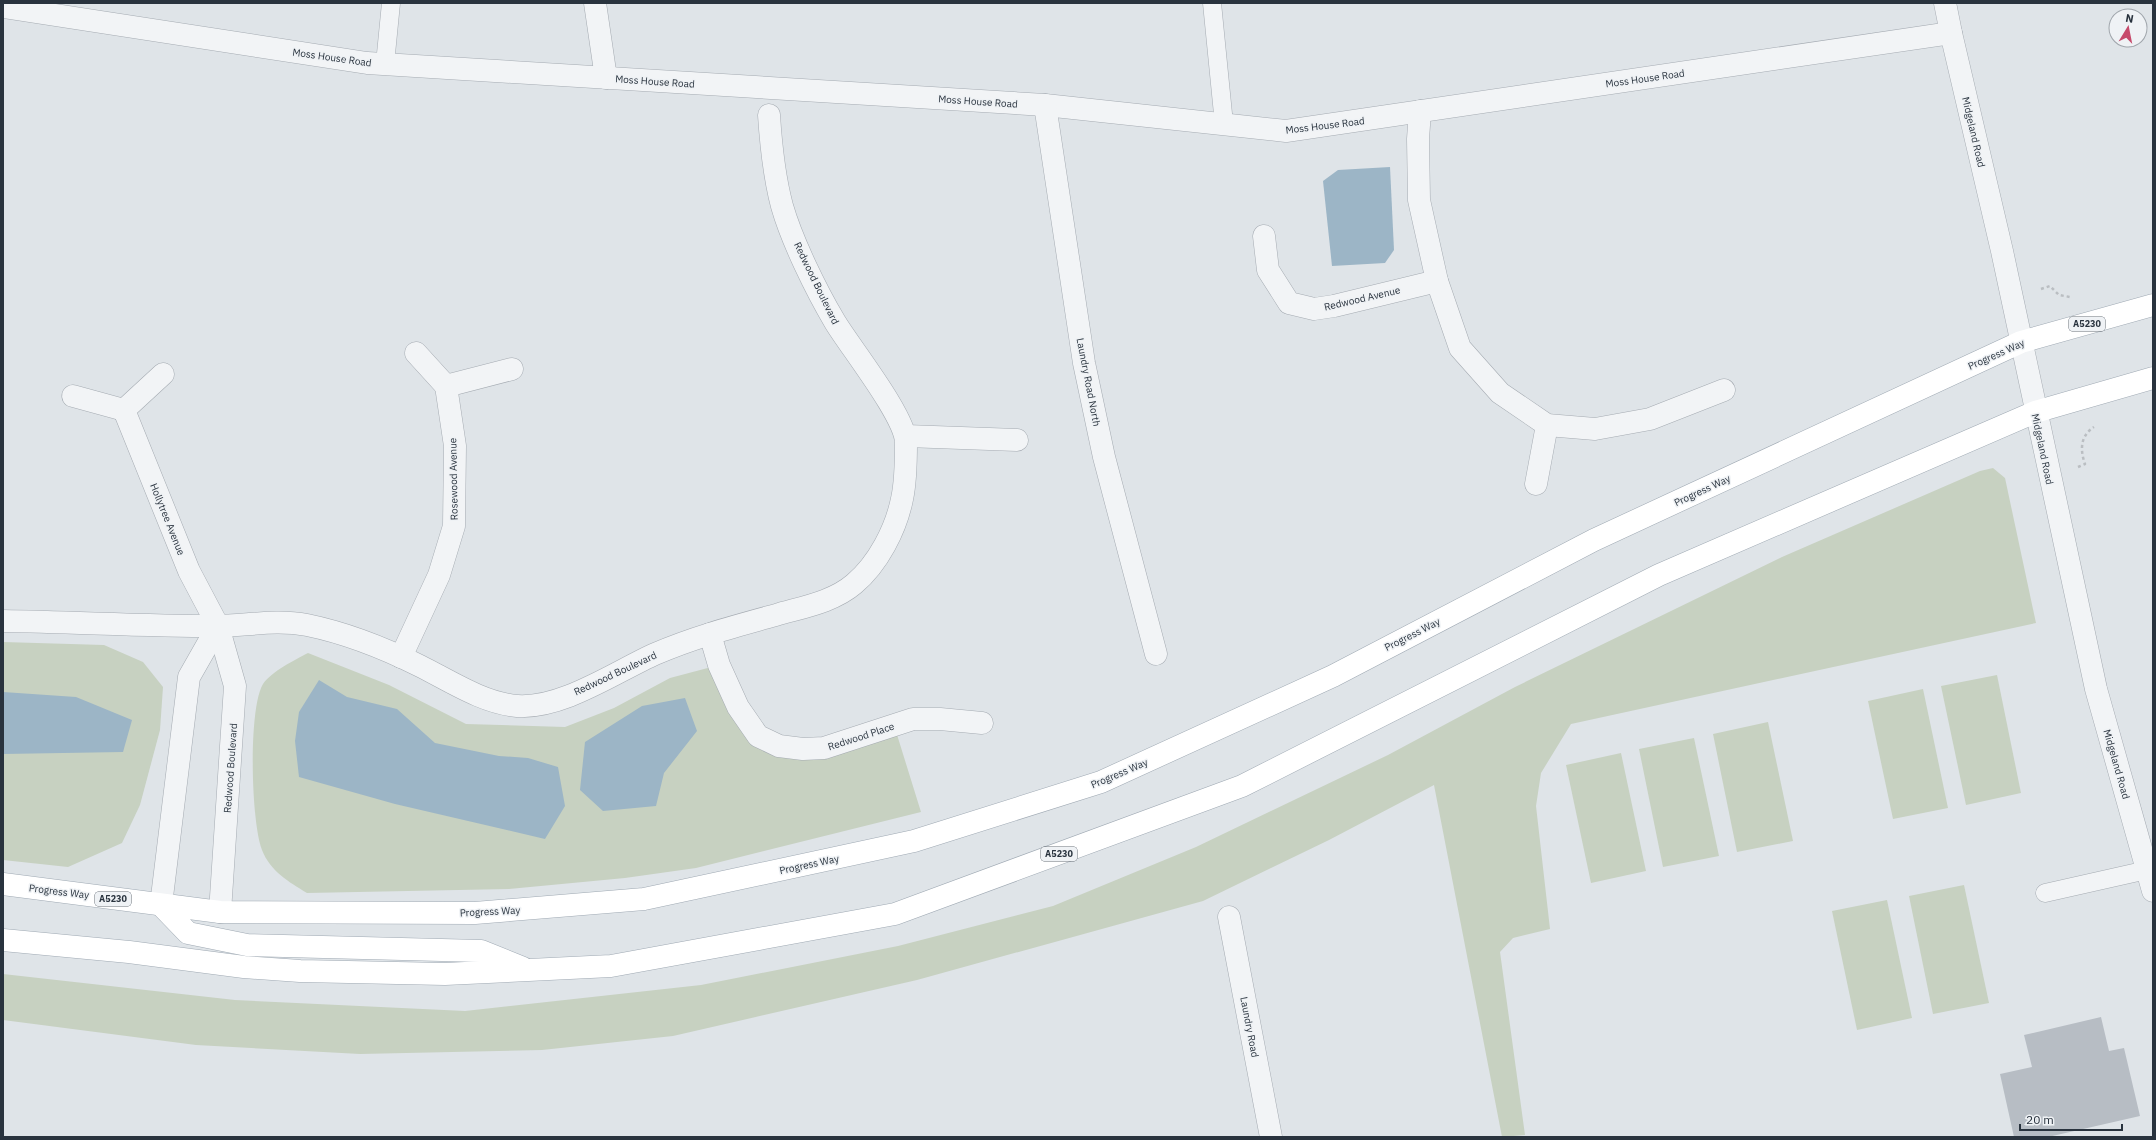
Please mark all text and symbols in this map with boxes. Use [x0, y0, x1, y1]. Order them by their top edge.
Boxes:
north arrow [2108, 8, 2148, 48]
text: N [2125, 11, 2135, 26]
street label: Moss House Road [292, 46, 372, 69]
street label: Moss House Road [1605, 67, 1685, 90]
street label: Moss House Road [615, 72, 695, 91]
street label: Moss House Road [938, 92, 1018, 111]
street label: Midgeland Road [1959, 96, 1988, 169]
street label: Moss House Road [1285, 114, 1365, 137]
street label: Redwood Boulevard [791, 240, 842, 327]
street label: Redwood Avenue [1323, 283, 1402, 314]
road number: A5230 [2069, 317, 2105, 331]
street label: Progress Way [1966, 336, 2027, 373]
street label: Laundry Road North [1074, 337, 1103, 427]
street label: Midgeland Road [2029, 413, 2056, 486]
street label: Rosewood Avenue [446, 437, 461, 520]
street label: Progress Way [1672, 472, 1732, 509]
street label: Hollytree Avenue [147, 481, 188, 558]
street label: Progress Way [1382, 615, 1442, 654]
street label: Redwood Boulevard [572, 649, 659, 698]
street label: Redwood Place [826, 719, 897, 753]
street label: Redwood Boulevard [221, 723, 240, 813]
street label: Midgeland Road [2100, 728, 2133, 801]
street label: Progress Way [1089, 756, 1150, 791]
road number: A5230 [1041, 847, 1077, 861]
street label: Progress Way [778, 852, 840, 877]
street label: Progress Way [28, 881, 90, 902]
road number: A5230 [95, 892, 131, 906]
street label: Progress Way [459, 903, 521, 920]
street label: Laundry Road [1237, 996, 1262, 1059]
scale bar [2020, 1106, 2122, 1132]
text: 20 m [2026, 1112, 2054, 1127]

